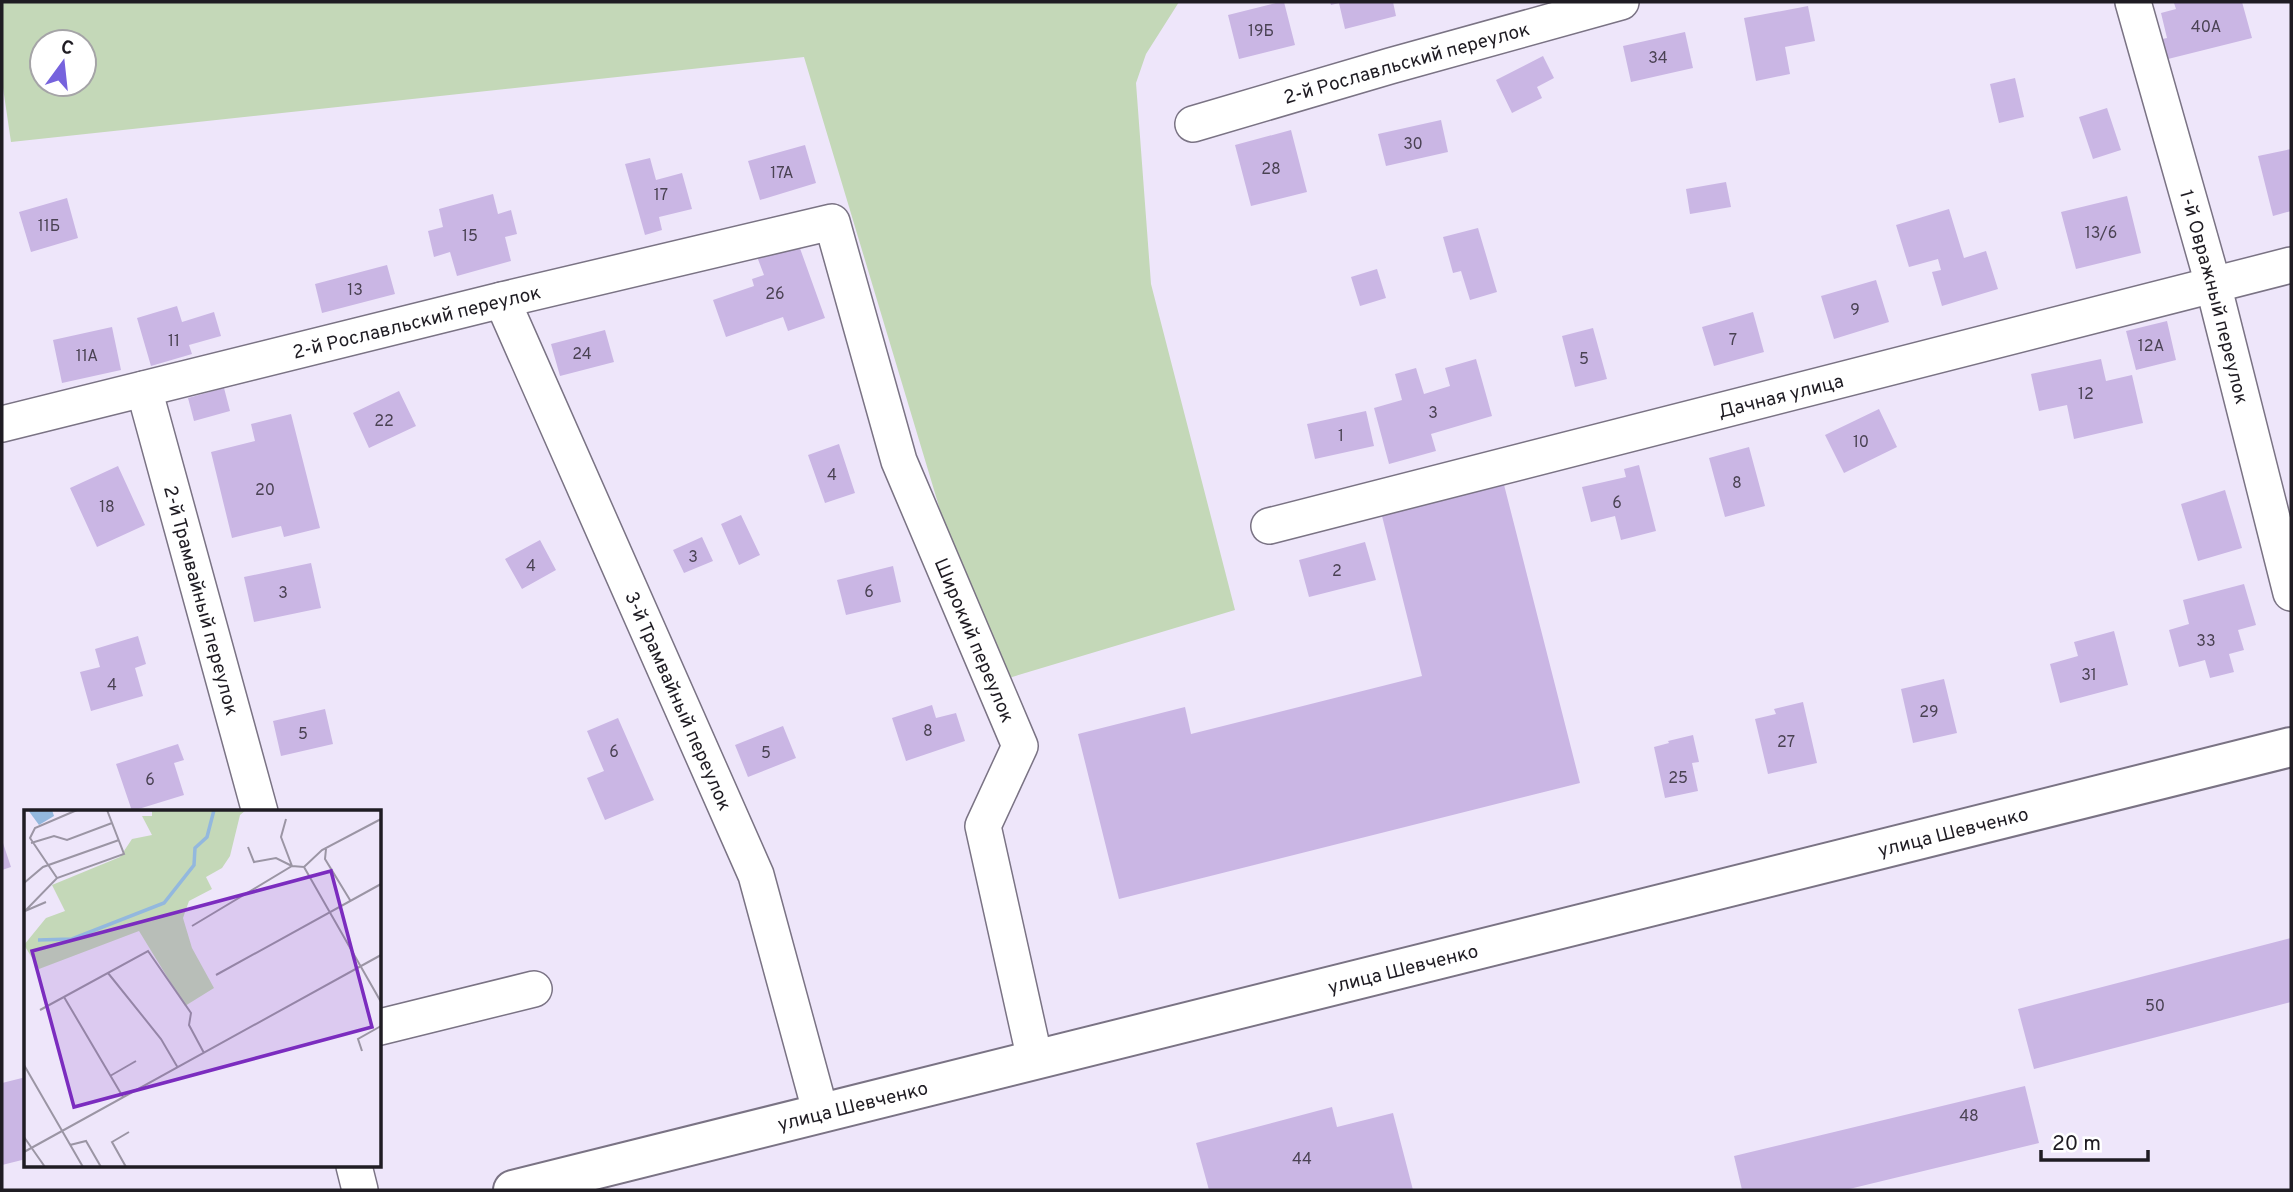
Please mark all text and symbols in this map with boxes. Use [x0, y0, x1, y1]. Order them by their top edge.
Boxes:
street label: 2-й Рославльский переулок [1281, 18, 1533, 111]
house number: 40А [2191, 18, 2221, 38]
house number: 19Б [1248, 22, 1274, 42]
north arrow [28, 28, 98, 98]
text: С [58, 35, 76, 62]
house number: 34 [1648, 49, 1668, 69]
house number: 30 [1403, 135, 1423, 155]
house number: 28 [1261, 160, 1281, 180]
house number: 17А [770, 164, 794, 184]
house number: 17 [654, 186, 668, 206]
street label: 1-й Овражный переулок [2173, 187, 2253, 407]
house number: 11Б [38, 217, 60, 237]
house number: 13/6 [2085, 224, 2117, 244]
house number: 15 [462, 227, 478, 247]
street label: 2-й Рославльский переулок [290, 281, 544, 365]
house number: 13 [347, 281, 363, 301]
house number: 26 [765, 285, 785, 305]
house number: 9 [1850, 301, 1860, 321]
house number: 7 [1729, 331, 1737, 351]
house number: 11 [168, 332, 180, 352]
house number: 12А [2138, 337, 2164, 357]
house number: 24 [572, 345, 592, 365]
house number: 11А [76, 347, 98, 367]
house number: 5 [1579, 350, 1589, 370]
street label: Дачная улица [1716, 370, 1846, 425]
house number: 12 [2078, 385, 2094, 405]
house number: 3 [1428, 404, 1438, 424]
house number: 22 [374, 412, 394, 432]
house number: 1 [1338, 427, 1344, 447]
house number: 10 [1853, 433, 1869, 453]
house number: 4 [827, 466, 837, 486]
house number: 8 [1732, 474, 1742, 494]
house number: 20 [255, 481, 275, 501]
street label: 2-й Трамвайный переулок [157, 483, 243, 718]
house number: 6 [1612, 494, 1622, 514]
house number: 18 [99, 498, 115, 518]
house number: 3 [688, 548, 698, 568]
street label: Широкий переулок [928, 555, 1019, 727]
house number: 4 [526, 557, 536, 577]
house number: 2 [1332, 562, 1342, 582]
house number: 6 [864, 583, 874, 603]
house number: 3 [278, 584, 288, 604]
street label: 3-й Трамвайный переулок [618, 588, 736, 815]
house number: 33 [2196, 632, 2216, 652]
house number: 31 [2081, 666, 2097, 686]
house number: 4 [107, 676, 117, 696]
house number: 29 [1919, 703, 1939, 723]
house number: 8 [923, 722, 933, 742]
house number: 5 [298, 725, 308, 745]
house number: 27 [1777, 733, 1795, 753]
house number: 6 [609, 743, 619, 763]
house number: 5 [761, 744, 771, 764]
house number: 25 [1668, 769, 1688, 789]
house number: 6 [145, 771, 155, 791]
street label: улица Шевченко [1876, 803, 2031, 863]
inset map [24, 810, 382, 1168]
street label: улица Шевченко [1326, 940, 1481, 1001]
house number: 50 [2145, 997, 2165, 1017]
street label: улица Шевченко [775, 1077, 931, 1138]
house number: 48 [1959, 1107, 1979, 1127]
scale bar [2041, 1118, 2148, 1162]
text: 20 m [2052, 1131, 2101, 1158]
house number: 44 [1292, 1150, 1312, 1170]

